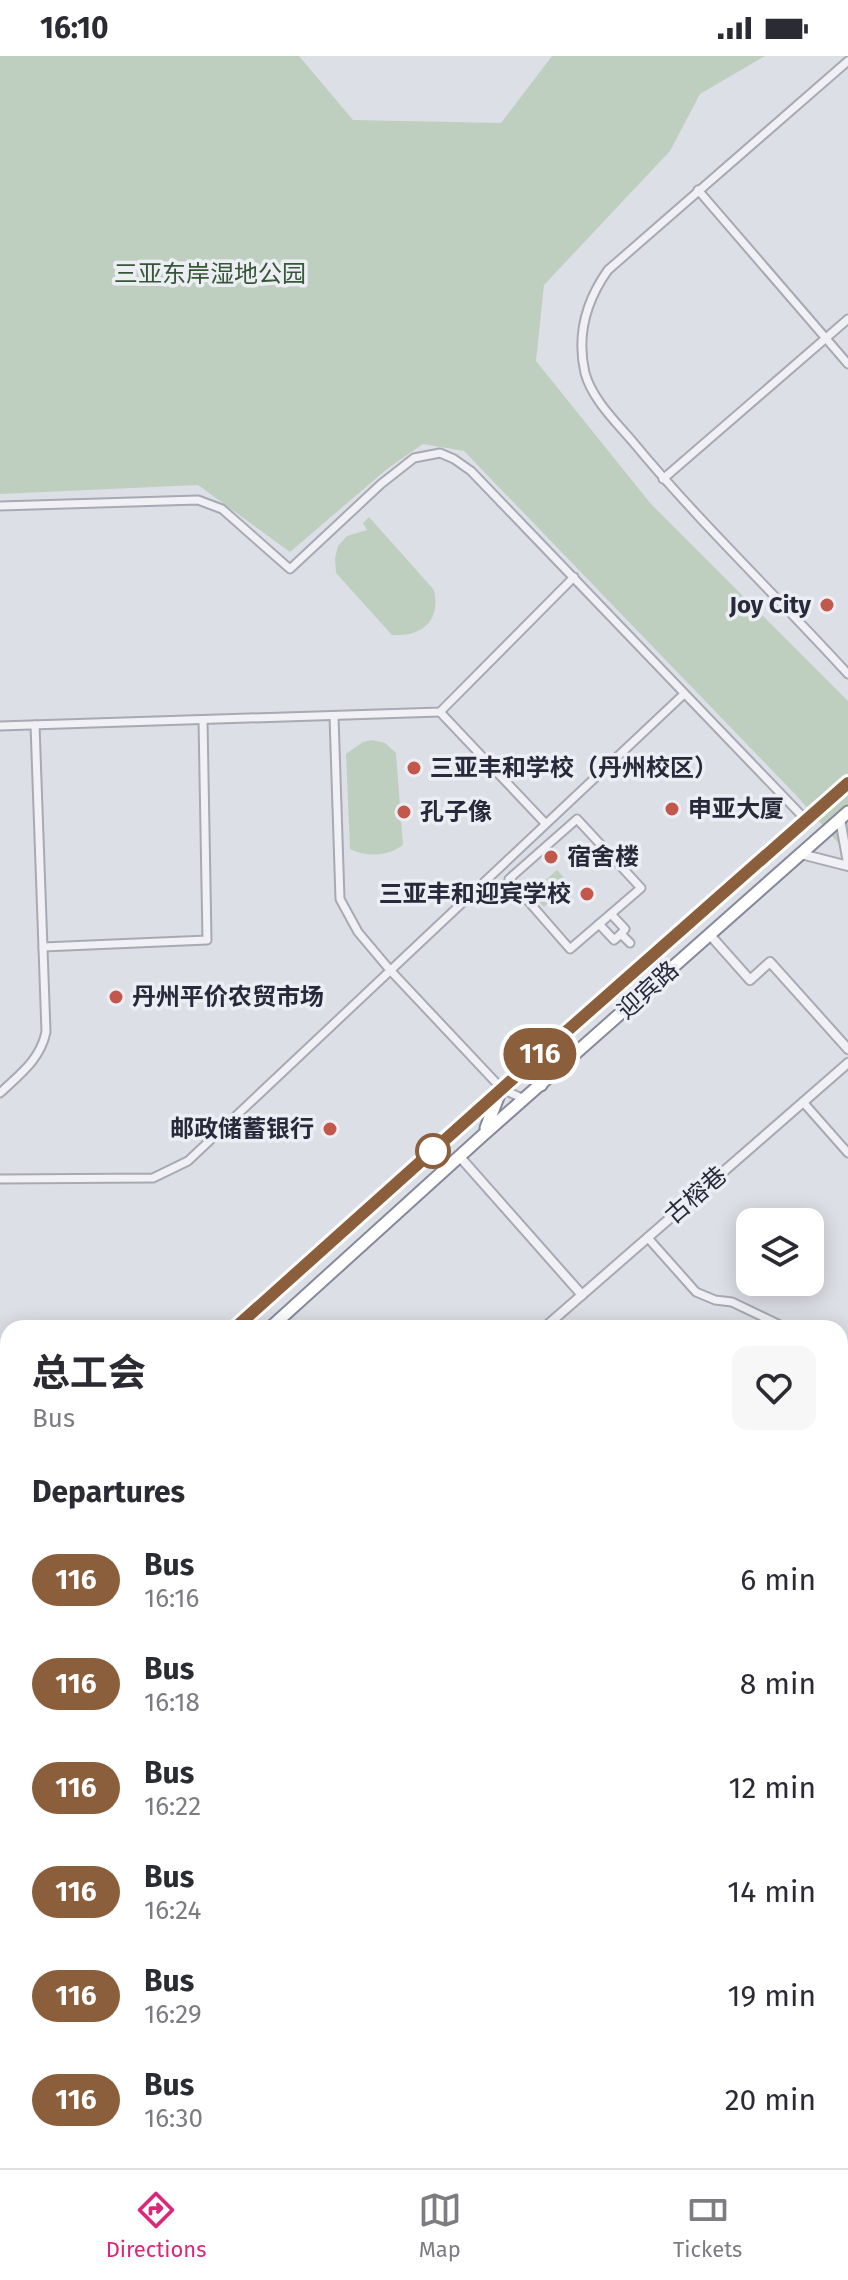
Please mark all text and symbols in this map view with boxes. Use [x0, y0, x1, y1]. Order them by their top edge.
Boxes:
text: 16:10 [40, 10, 109, 46]
park label: 三亚东岸湿地公园 [114, 260, 306, 288]
place label: Joy City [728, 591, 812, 619]
marker: Joy City [818, 596, 836, 614]
place label: 三亚丰和学校（丹州校区） [430, 754, 718, 782]
marker: 三亚丰和学校（丹州校区） [405, 759, 423, 777]
place label: 申亚大厦 [688, 795, 784, 823]
place label: 孔子像 [420, 798, 492, 826]
marker: 申亚大厦 [663, 800, 681, 818]
marker: 孔子像 [395, 803, 413, 821]
place label: 宿舍楼 [567, 843, 639, 871]
marker: 宿舍楼 [542, 848, 560, 866]
place label: 三亚丰和迎宾学校 [379, 880, 571, 908]
marker: 三亚丰和迎宾学校 [578, 885, 596, 903]
street label: 迎宾路 [612, 956, 684, 1024]
place label: 丹州平价农贸市场 [132, 983, 324, 1011]
marker: 丹州平价农贸市场 [107, 988, 125, 1006]
line badge: 116 [494, 1028, 586, 1080]
text: 116 [519, 1037, 561, 1070]
place label: 邮政储蓄银行 [170, 1115, 314, 1143]
marker: 邮政储蓄银行 [321, 1120, 339, 1138]
unlabelled marker [416, 1134, 450, 1168]
street label: 古榕巷 [660, 1161, 732, 1229]
map controls [736, 1208, 824, 1296]
button: layers [736, 1208, 824, 1296]
button: heart [732, 1346, 816, 1430]
text: 总工会 [32, 1350, 146, 1396]
text: Bus [32, 1403, 75, 1434]
text: Departures [32, 1474, 185, 1510]
text: Bus [144, 1547, 194, 1583]
text: 6 min [740, 1562, 816, 1598]
text: 116 [55, 1563, 97, 1596]
text: 16:16 [144, 1583, 199, 1614]
text: Bus [144, 1651, 194, 1687]
text: 8 min [740, 1666, 816, 1702]
text: 116 [55, 1667, 97, 1700]
text: 16:18 [144, 1687, 200, 1718]
text: Bus [144, 1755, 194, 1791]
text: 12 min [728, 1770, 816, 1806]
text: 116 [55, 1771, 97, 1804]
text: 16:22 [144, 1791, 201, 1822]
text: Bus [144, 1859, 194, 1895]
text: 14 min [727, 1874, 816, 1910]
text: 116 [55, 1875, 97, 1908]
text: 16:24 [144, 1895, 201, 1926]
text: Bus [144, 1963, 194, 1999]
text: 19 min [728, 1978, 816, 2014]
text: 116 [55, 1979, 97, 2012]
text: 16:29 [144, 1999, 202, 2030]
text: Bus [144, 2067, 194, 2103]
text: 20 min [725, 2082, 816, 2118]
text: 116 [55, 2083, 97, 2116]
text: 16:30 [144, 2103, 203, 2134]
tab: Directions [106, 2188, 207, 2263]
tab: Map [418, 2188, 462, 2263]
tab: Tickets [673, 2188, 742, 2263]

